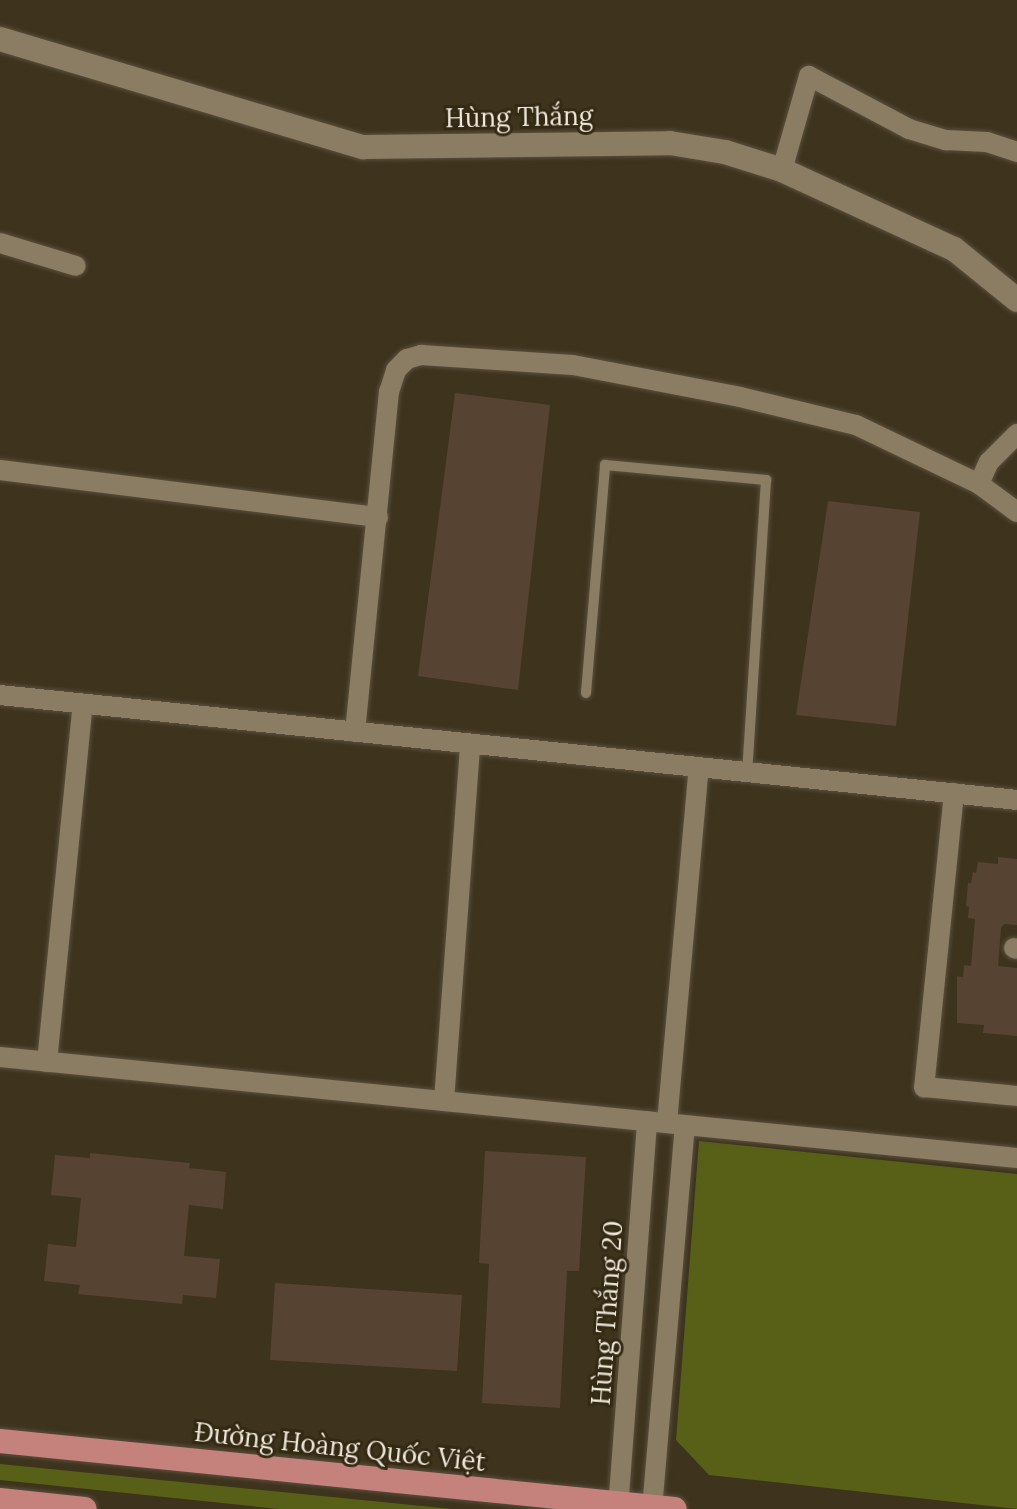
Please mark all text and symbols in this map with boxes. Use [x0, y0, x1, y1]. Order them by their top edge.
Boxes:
street label: Hùng Thắng [445, 100, 593, 134]
street label: Hùng Thắng 20 [585, 1220, 629, 1406]
street label: Đường Hoàng Quốc Việt [193, 1416, 487, 1478]

